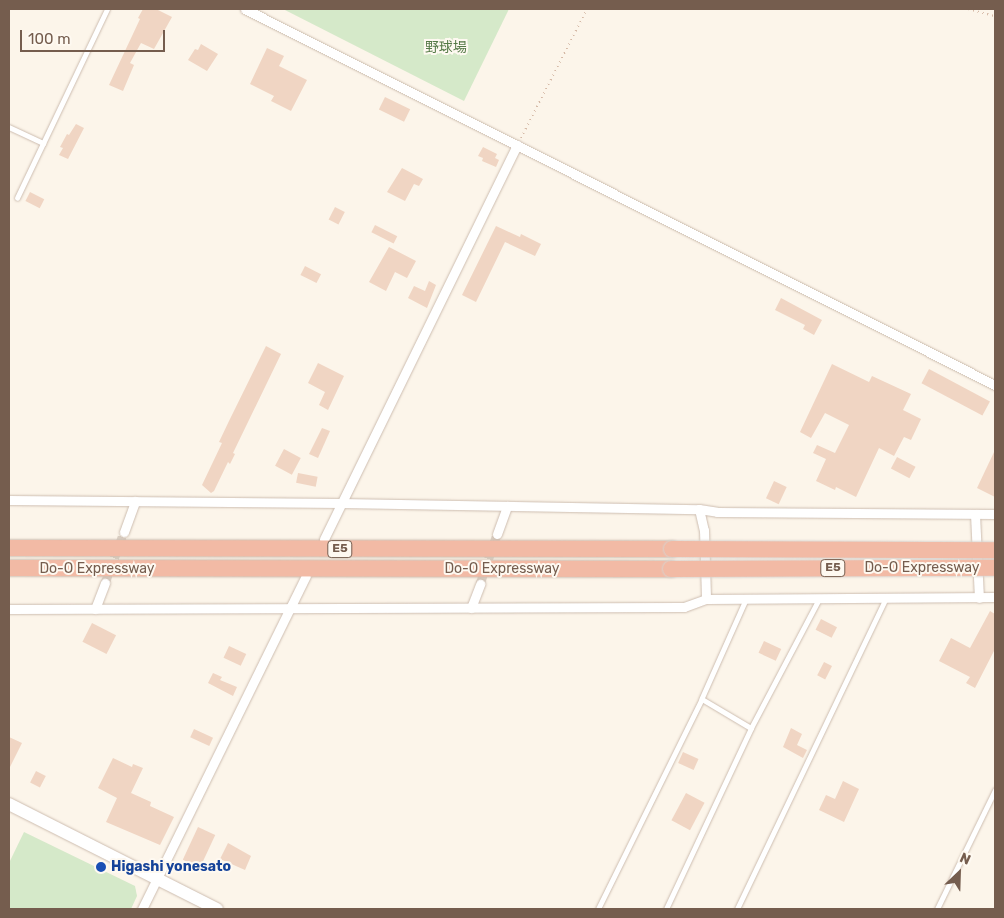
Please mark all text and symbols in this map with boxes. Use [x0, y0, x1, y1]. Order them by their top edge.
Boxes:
scale bar [22, 20, 168, 52]
text: 100 m [28, 30, 70, 48]
park label: 野球場 [425, 40, 467, 56]
road number: E5 [326, 540, 354, 558]
road number: E5 [819, 558, 847, 578]
street label: Do-O Expressway [864, 560, 980, 576]
street label: Do-O Expressway [39, 561, 155, 577]
street label: Do-O Expressway [444, 561, 560, 577]
north arrow [934, 848, 984, 898]
text: N [957, 849, 973, 869]
place label: Higashi yonesato [111, 859, 231, 875]
marker: Higashi yonesato [95, 861, 107, 873]

